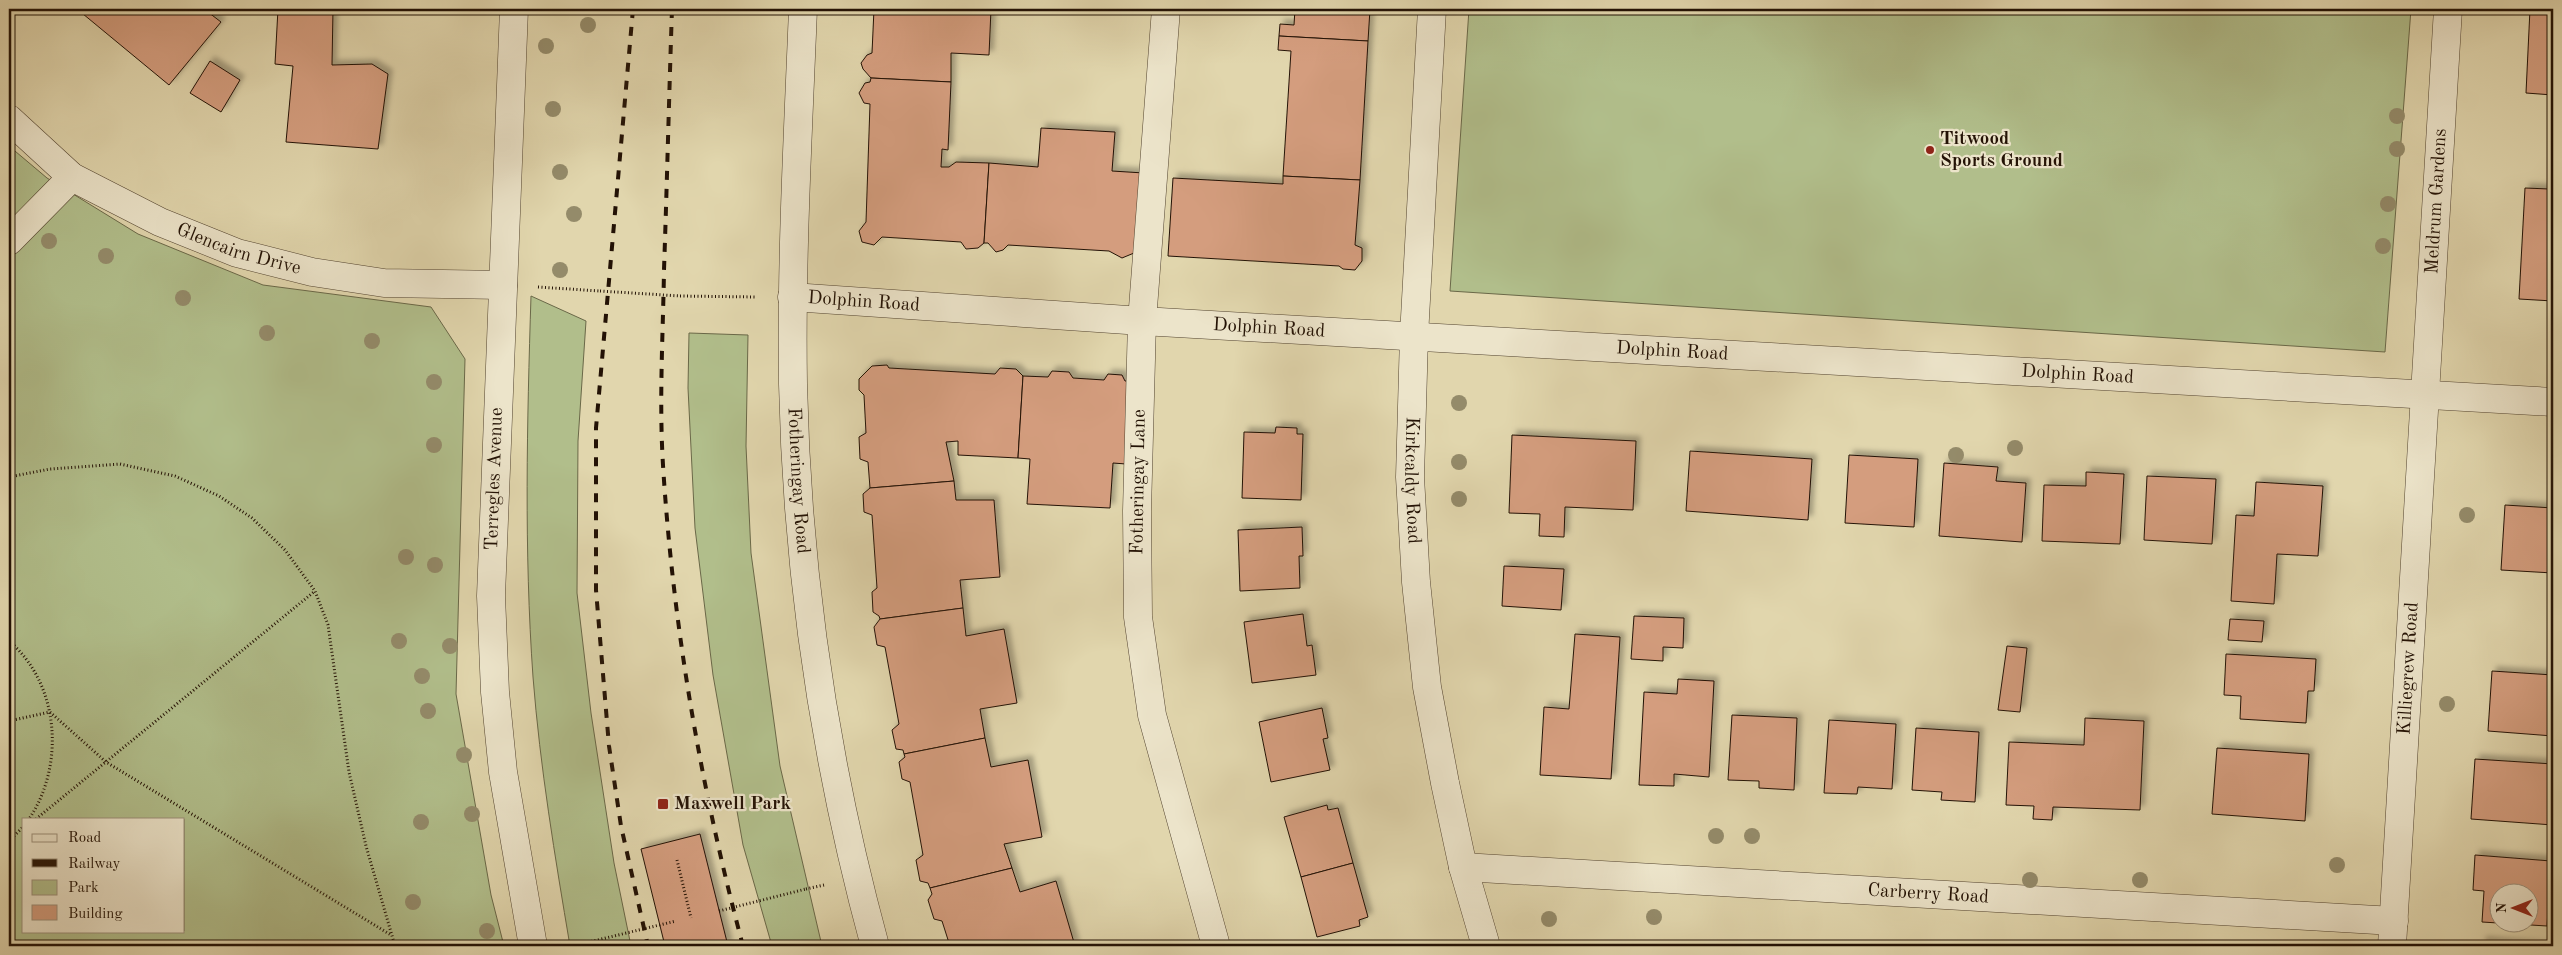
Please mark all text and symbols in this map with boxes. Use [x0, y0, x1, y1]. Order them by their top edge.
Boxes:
street label: Meldrum Gardens [2423, 128, 2450, 275]
place label: Titwood Sports Ground [1940, 130, 2063, 171]
marker: Titwood Sports Ground [1924, 144, 1936, 156]
street label: Glencairn Drive [174, 220, 303, 278]
street label: Dolphin Road [807, 289, 921, 315]
street label: Dolphin Road [1212, 316, 1326, 341]
street label: Dolphin Road [1616, 339, 1729, 364]
street label: Dolphin Road [2021, 362, 2135, 387]
street label: Terregles Avenue [483, 407, 507, 551]
street label: Fotheringay Road [784, 407, 812, 555]
street label: Fotheringay Lane [1128, 409, 1150, 555]
street label: Kirkcaldy Road [1400, 416, 1423, 545]
street label: Killiegrew Road [2395, 602, 2422, 735]
place label: Maxwell Park [674, 795, 792, 814]
marker: Maxwell Park [656, 797, 670, 811]
legend [22, 818, 185, 932]
text: Road [68, 831, 102, 846]
text: Railway [68, 857, 121, 872]
text: Park [68, 881, 99, 896]
street label: Carberry Road [1867, 881, 1990, 907]
north arrow [2490, 882, 2540, 932]
text: N [2495, 902, 2509, 913]
text: Building [68, 907, 123, 922]

